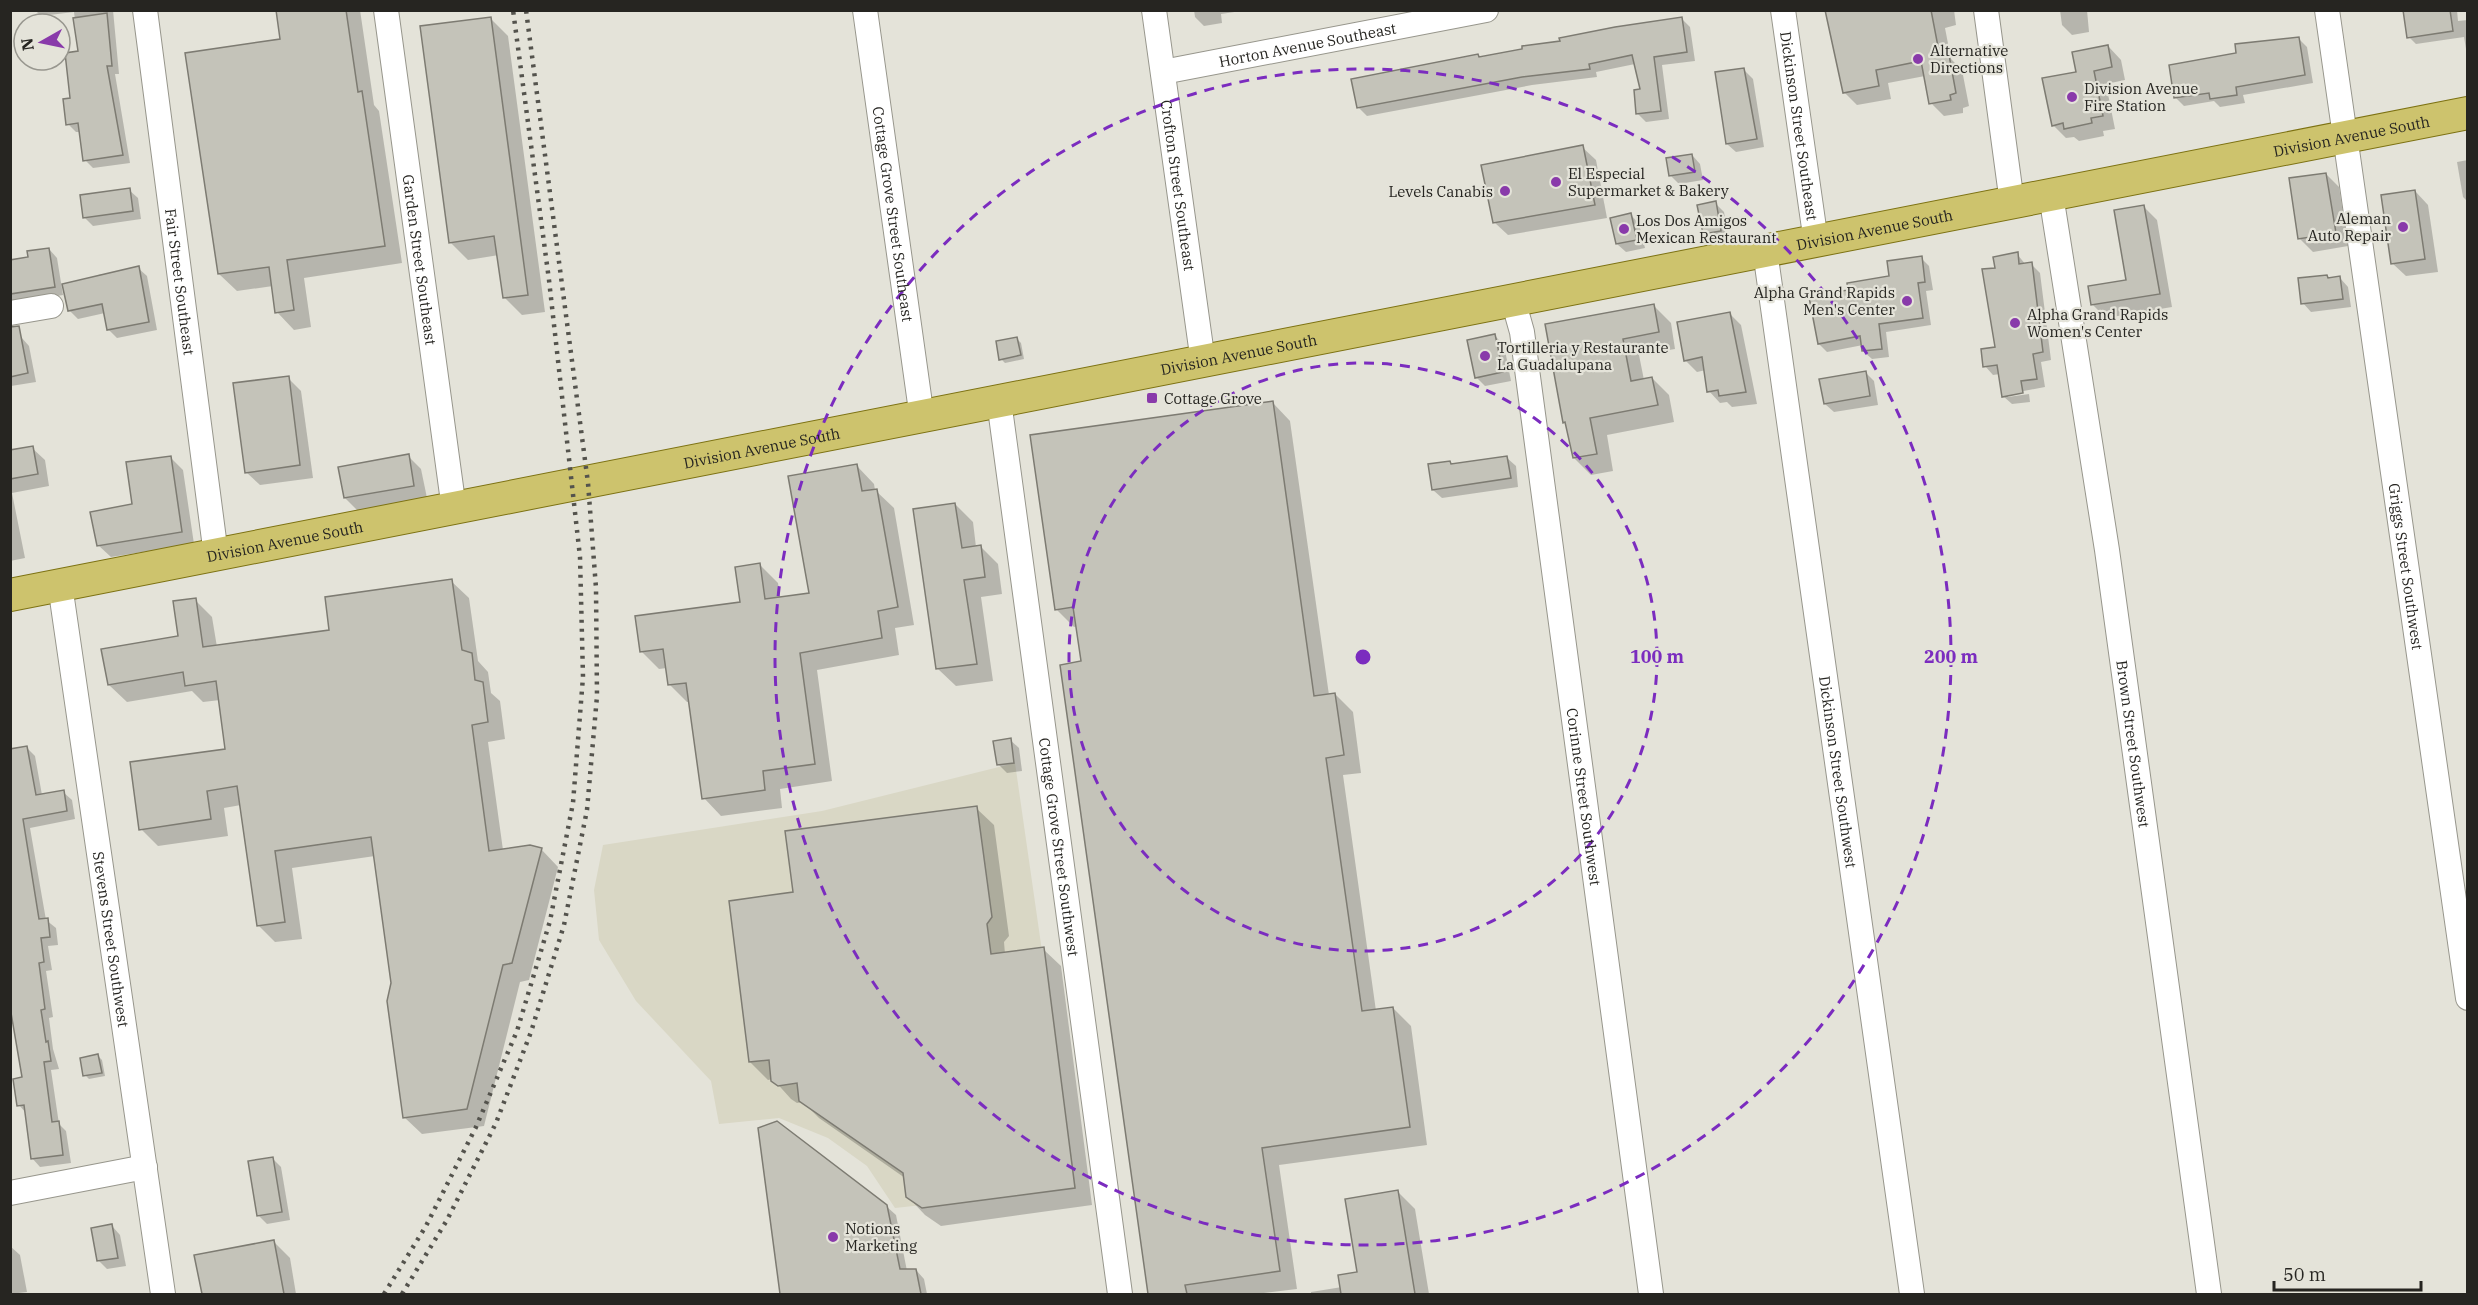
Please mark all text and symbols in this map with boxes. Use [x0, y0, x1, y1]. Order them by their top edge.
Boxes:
north arrow [12, 12, 72, 72]
street label: Horton Avenue Southeast [1217, 18, 1398, 71]
street label: Dickinson Street Southeast [1777, 30, 1822, 222]
text: N [16, 37, 38, 52]
place label: Alternative Directions [1930, 41, 2008, 77]
marker: Alternative Directions [1911, 52, 1925, 66]
place label: Division Avenue Fire Station [2084, 79, 2198, 115]
marker: Division Avenue Fire Station [2065, 90, 2079, 104]
street label: Crofton Street Southeast [1157, 99, 1200, 272]
street label: Cottage Grove Street Southeast [869, 105, 918, 323]
street label: Division Avenue South [2271, 111, 2431, 161]
place label: El Especial Supermarket & Bakery [1568, 164, 1729, 200]
street label: Garden Street Southeast [399, 173, 441, 346]
marker: El Especial Supermarket & Bakery [1549, 175, 1563, 189]
place label: Levels Canabis [1388, 182, 1493, 201]
marker: Levels Canabis [1498, 184, 1512, 198]
street label: Division Avenue South [1795, 205, 1954, 254]
street label: Fair Street Southeast [161, 207, 199, 356]
place label: Aleman Auto Repair [2308, 209, 2391, 245]
place label: Los Dos Amigos Mexican Restaurant [1636, 211, 1777, 247]
marker: Aleman Auto Repair [2396, 220, 2410, 234]
marker: Los Dos Amigos Mexican Restaurant [1617, 222, 1631, 236]
place label: Alpha Grand Rapids Men's Center [1754, 283, 1895, 319]
marker: Alpha Grand Rapids Men's Center [1900, 294, 1914, 308]
place label: Alpha Grand Rapids Women's Center [2027, 305, 2168, 341]
marker: Alpha Grand Rapids Women's Center [2008, 316, 2022, 330]
street label: Division Avenue South [1159, 329, 1319, 379]
place label: Tortilleria y Restaurante La Guadalupana [1497, 338, 1669, 374]
marker: Tortilleria y Restaurante La Guadalupana [1478, 349, 1492, 363]
place label: Cottage Grove [1164, 389, 1262, 408]
marker: Cottage Grove [1145, 391, 1159, 405]
street label: Division Avenue South [682, 423, 842, 472]
street label: Griggs Street Southwest [2385, 482, 2428, 651]
street label: Division Avenue South [205, 516, 365, 566]
text: 100 m [1630, 645, 1685, 668]
text: 200 m [1924, 645, 1979, 668]
centre of rings [1353, 647, 1373, 667]
street label: Brown Street Southwest [2113, 659, 2154, 829]
street label: Dickinson Street Southwest [1815, 675, 1861, 869]
street label: Corinne Street Southwest [1563, 707, 1606, 887]
street label: Cottage Grove Street Southwest [1035, 736, 1084, 957]
street label: Stevens Street Southwest [89, 850, 134, 1028]
place label: Notions Marketing [845, 1219, 917, 1255]
marker: Notions Marketing [826, 1230, 840, 1244]
scale bar [2274, 1254, 2421, 1292]
text: 50 m [2283, 1263, 2326, 1286]

